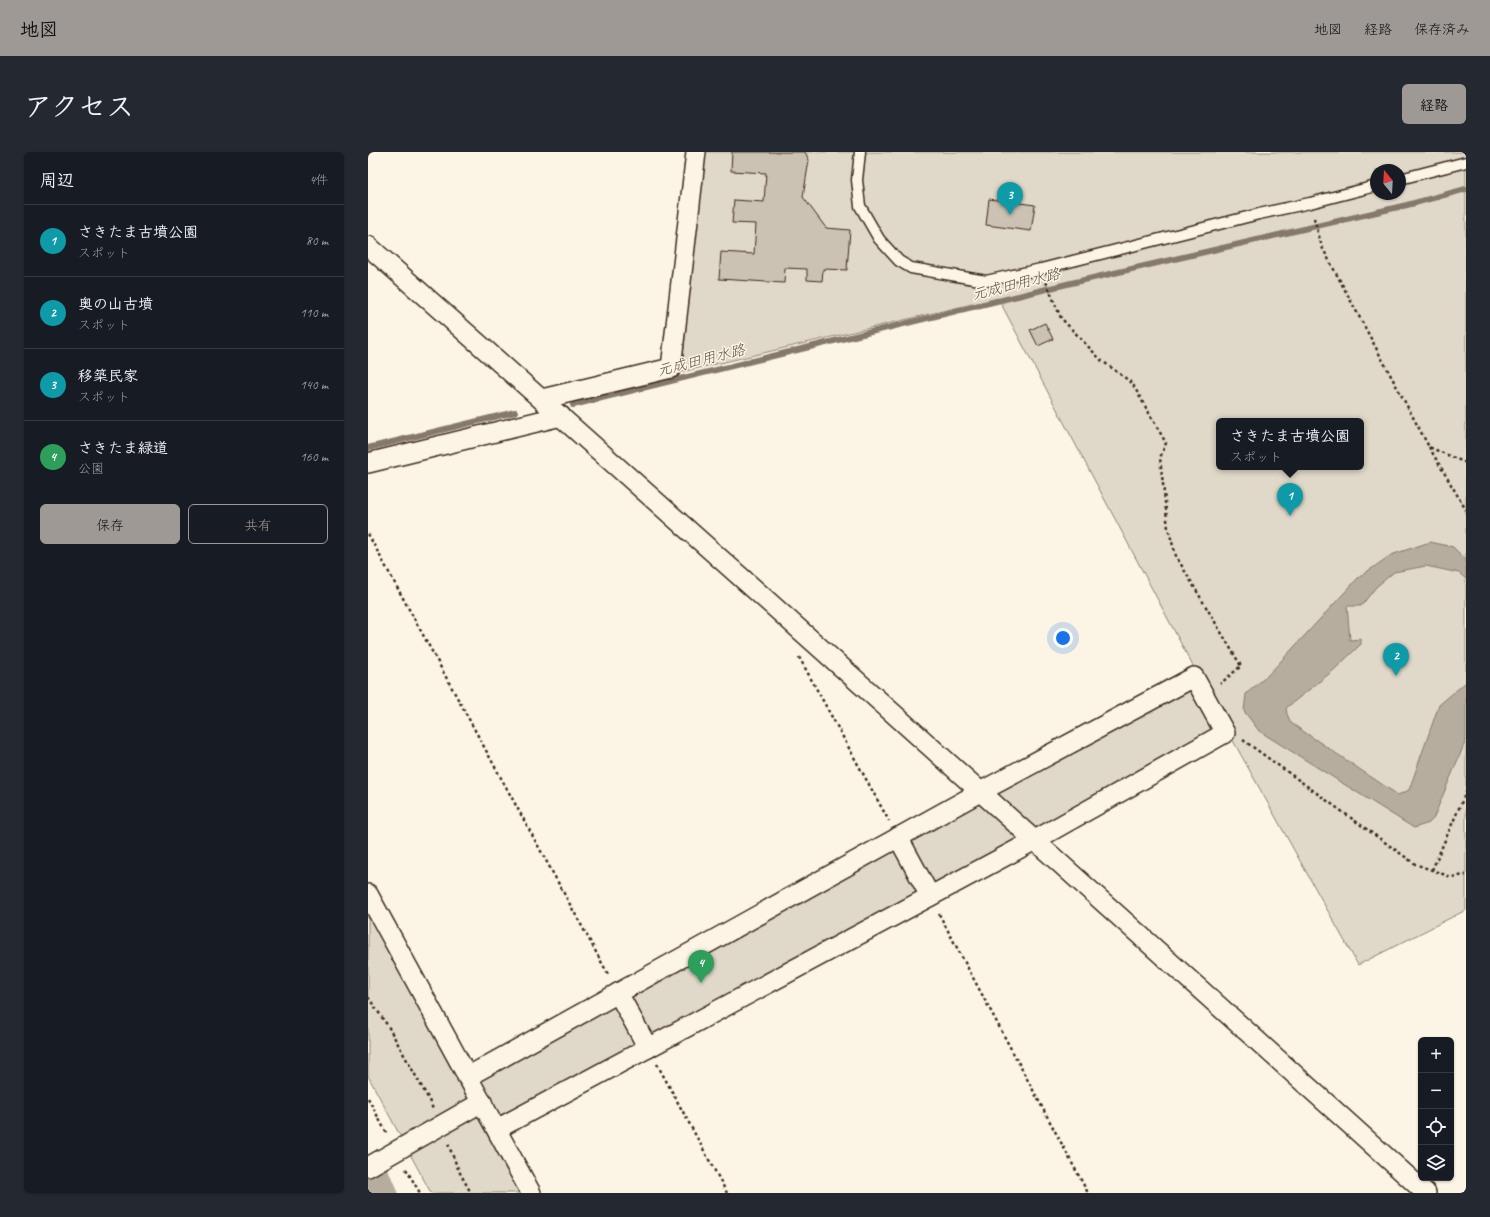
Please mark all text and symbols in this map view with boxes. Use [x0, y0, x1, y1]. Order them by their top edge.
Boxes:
text: 地図 [20, 18, 58, 42]
text: 地図 [1314, 21, 1342, 38]
text: 経路 [1364, 21, 1392, 38]
text: 保存済み [1414, 21, 1470, 38]
button: 経路 [1402, 84, 1466, 124]
text: アクセス [24, 89, 134, 124]
north arrow [1370, 164, 1406, 200]
text: 周辺 [40, 170, 74, 191]
text: 4件 [309, 172, 328, 188]
pin: 3 [997, 182, 1023, 215]
text: さきたま古墳公園 [78, 223, 198, 242]
text: 1 [50, 233, 56, 249]
text: 80 m [306, 233, 328, 249]
text: スポット [78, 245, 130, 261]
water label: 元成田用水路 [970, 264, 1063, 305]
text: 奥の山古墳 [78, 295, 153, 314]
text: 2 [50, 305, 56, 321]
text: 110 m [300, 305, 328, 321]
text: スポット [78, 317, 130, 333]
water label: 元成田用水路 [655, 340, 748, 381]
text: 移築民家 [78, 367, 138, 386]
text: 3 [50, 377, 56, 393]
text: 140 m [300, 377, 328, 393]
text: スポット [78, 389, 130, 405]
popup [1216, 418, 1364, 470]
text: さきたま古墳公園 [1230, 427, 1350, 446]
text: さきたま緑道 [78, 439, 168, 458]
text: 4 [50, 449, 56, 465]
text: 160 m [300, 449, 328, 465]
text: スポット [1230, 449, 1282, 465]
text: 公園 [78, 461, 104, 477]
pin: 1 [1277, 483, 1303, 516]
button: 保存 [40, 504, 180, 544]
button: 共有 [188, 504, 328, 544]
your location [1053, 628, 1073, 648]
pin: 2 [1383, 643, 1409, 676]
pin: 4 [688, 950, 714, 983]
map controls [1418, 1037, 1454, 1181]
button: + [1418, 1037, 1454, 1073]
button: − [1418, 1073, 1454, 1109]
button: locate [1418, 1109, 1454, 1145]
button: layers [1418, 1145, 1454, 1181]

